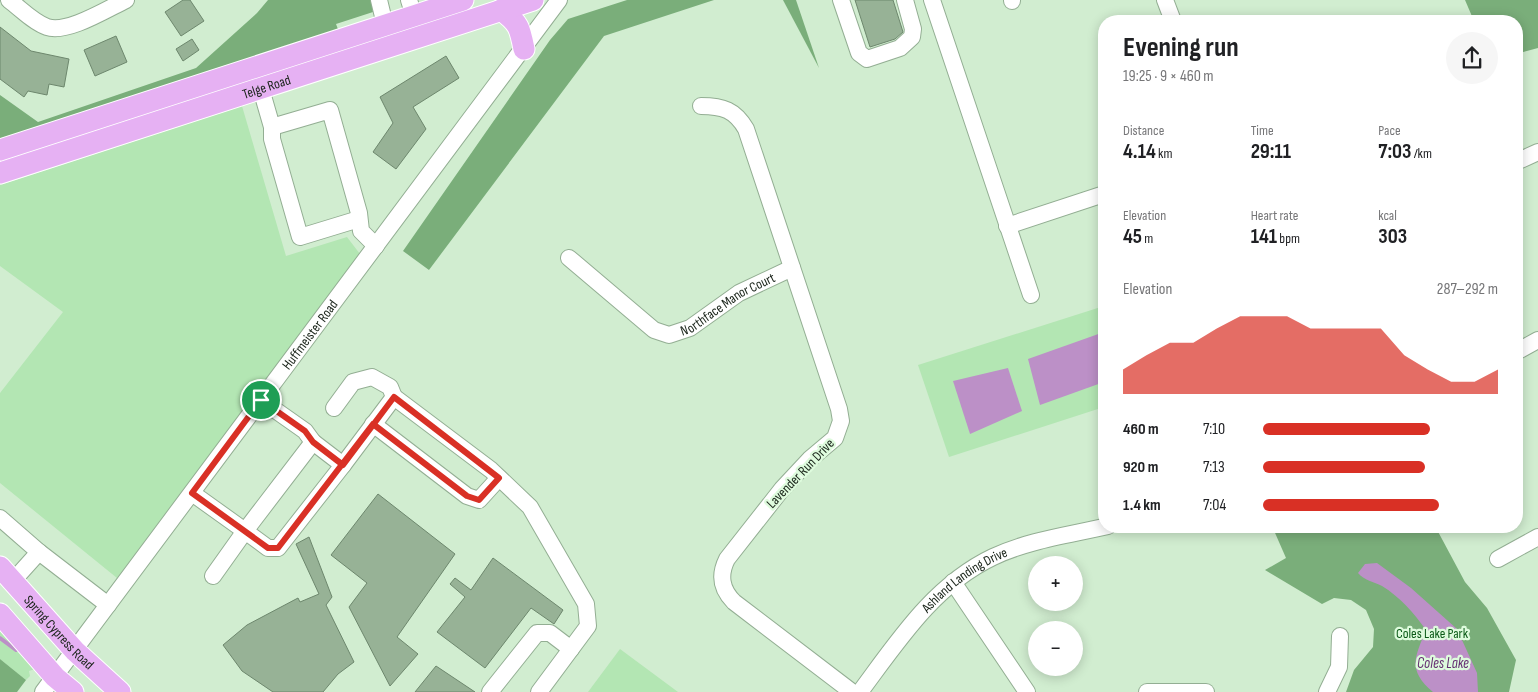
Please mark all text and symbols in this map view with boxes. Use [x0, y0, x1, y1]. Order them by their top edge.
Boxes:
text: Evening run [1123, 31, 1239, 64]
button: share [1446, 32, 1498, 84]
text: 19:25 · 9 × 460 m [1123, 67, 1214, 86]
street label: Telge Road [240, 71, 293, 103]
text: Distance [1123, 122, 1164, 139]
text: Time [1251, 122, 1274, 139]
text: Pace [1378, 122, 1401, 139]
text: 4.14 [1123, 139, 1156, 164]
text: 29:11 [1251, 139, 1291, 164]
text: 7:03 [1378, 139, 1412, 164]
text: km [1156, 145, 1172, 162]
text: /km [1412, 145, 1432, 162]
text: Elevation [1123, 207, 1166, 224]
text: Heart rate [1251, 207, 1298, 224]
text: kcal [1378, 207, 1397, 224]
text: 45 [1123, 224, 1142, 249]
text: 141 [1251, 224, 1277, 249]
text: 303 [1378, 224, 1407, 249]
text: m [1142, 230, 1153, 247]
text: bpm [1277, 230, 1300, 247]
street label: Northface Manor Court [678, 269, 778, 340]
text: Elevation [1123, 280, 1172, 299]
text: 287–292 m [1437, 280, 1498, 299]
street label: Huffmeister Road [278, 296, 342, 373]
pin [240, 379, 282, 421]
icon: arrive [247, 386, 275, 414]
text: 460 m [1123, 420, 1159, 439]
text: 7:10 [1203, 420, 1225, 439]
street label: Lavender Run Drive [763, 435, 838, 512]
text: 920 m [1123, 458, 1158, 477]
text: 7:13 [1203, 458, 1225, 477]
text: 1.4 km [1123, 496, 1161, 515]
text: 7:04 [1203, 496, 1226, 515]
street label: Ashland Landing Drive [917, 544, 1010, 617]
map controls [1028, 556, 1083, 676]
button: + [1028, 556, 1083, 611]
street label: Spring Cypress Road [20, 592, 97, 673]
button: − [1028, 621, 1083, 676]
park label: Coles Lake Park [1396, 625, 1469, 642]
water label: Coles Lake [1417, 654, 1469, 673]

